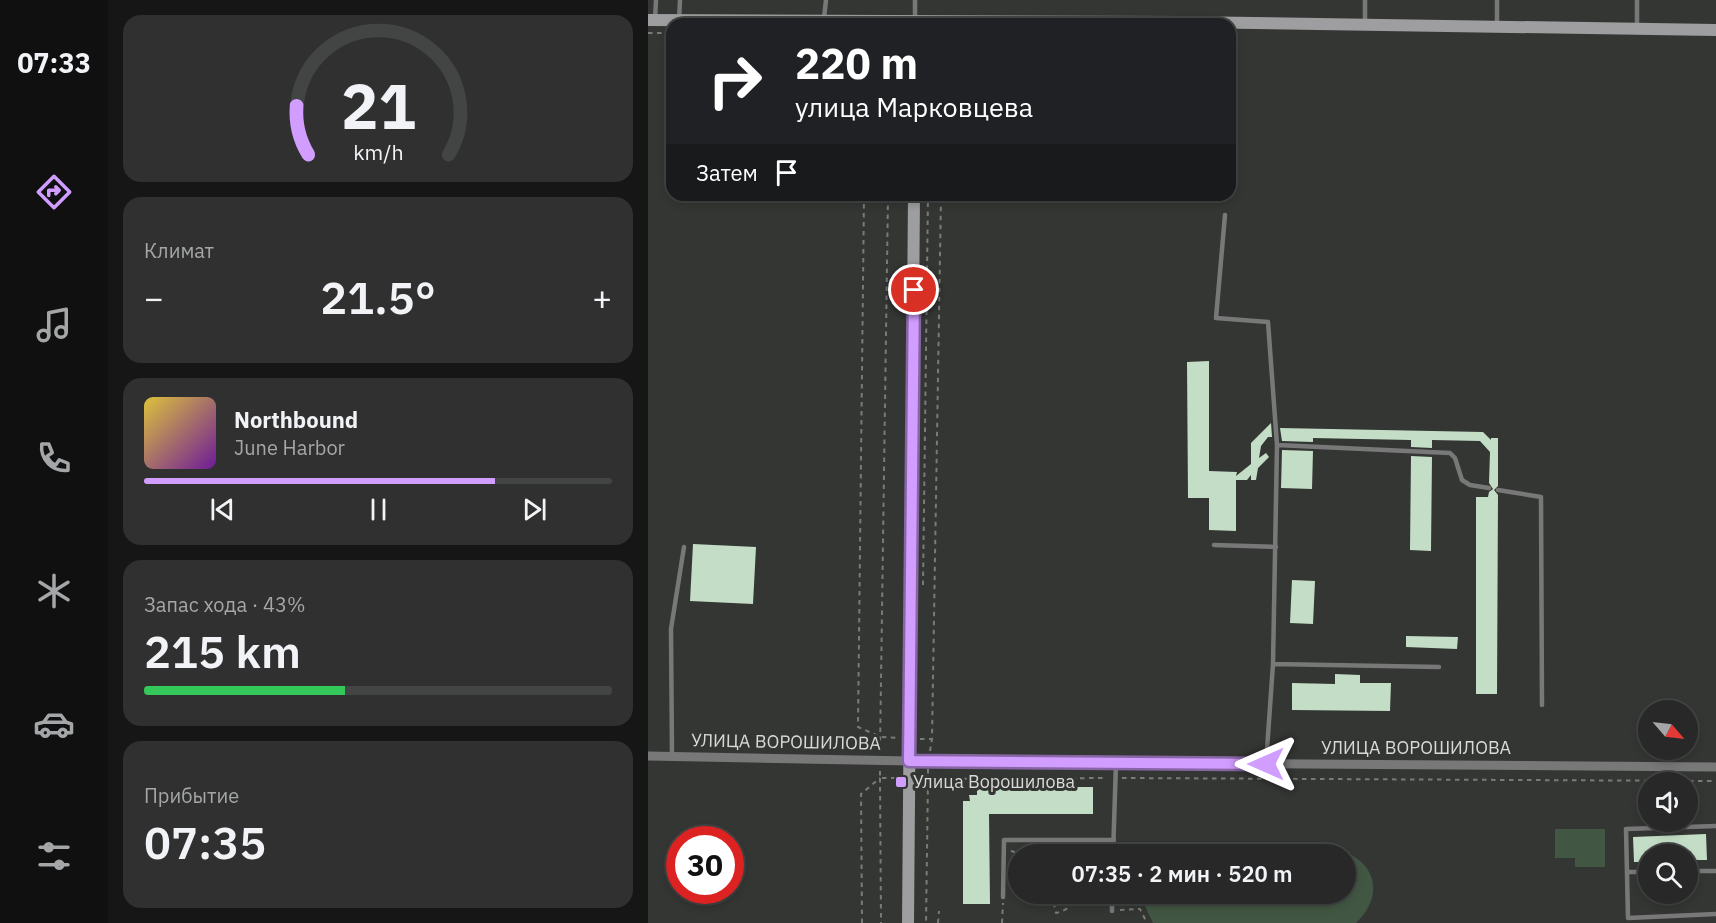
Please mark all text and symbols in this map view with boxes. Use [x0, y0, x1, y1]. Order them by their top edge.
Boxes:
text: 220 m [795, 36, 918, 91]
icon: right [696, 42, 774, 120]
text: 07:33 [17, 45, 91, 80]
text: 21 [341, 65, 415, 146]
text: улица Марковцева [795, 89, 1033, 124]
text: km/h [353, 139, 403, 167]
icon: arrive [770, 156, 803, 189]
text: Затем [696, 158, 758, 187]
icon: directions [33, 171, 75, 213]
text: Климат [144, 237, 214, 264]
pin [888, 264, 939, 315]
text: 21.5° [320, 268, 436, 326]
icon: arrive [897, 273, 930, 306]
text: − [144, 276, 164, 319]
text: + [592, 276, 612, 319]
icon: music [33, 304, 75, 346]
text: Northbound [234, 405, 358, 434]
text: June Harbor [234, 434, 345, 461]
icon: phone [33, 437, 75, 479]
icon: previous [206, 493, 239, 526]
icon: pause [362, 493, 395, 526]
icon: next [518, 493, 551, 526]
icon: climate [33, 570, 75, 612]
text: Запас хода · 43% [144, 591, 306, 618]
text: 215 km [144, 622, 301, 680]
north arrow [1638, 700, 1698, 760]
map controls [1638, 700, 1698, 904]
icon: car [33, 703, 75, 745]
street label: УЛИЦА ВОРОШИЛОВА [691, 728, 882, 755]
position arrow [1234, 732, 1298, 796]
street label: УЛИЦА ВОРОШИЛОВА [1321, 736, 1511, 759]
place label: Улица Ворошилова [913, 770, 1076, 793]
button: sound [1638, 772, 1698, 832]
marker: Улица Ворошилова [894, 775, 908, 789]
text: Прибытие [144, 782, 239, 809]
text: 07:35 [144, 813, 266, 871]
speed limit sign: 30 [666, 826, 744, 904]
icon: filters [33, 835, 75, 877]
button: search [1638, 844, 1698, 904]
text: 07:35 · 2 мин · 520 m [1071, 859, 1293, 888]

